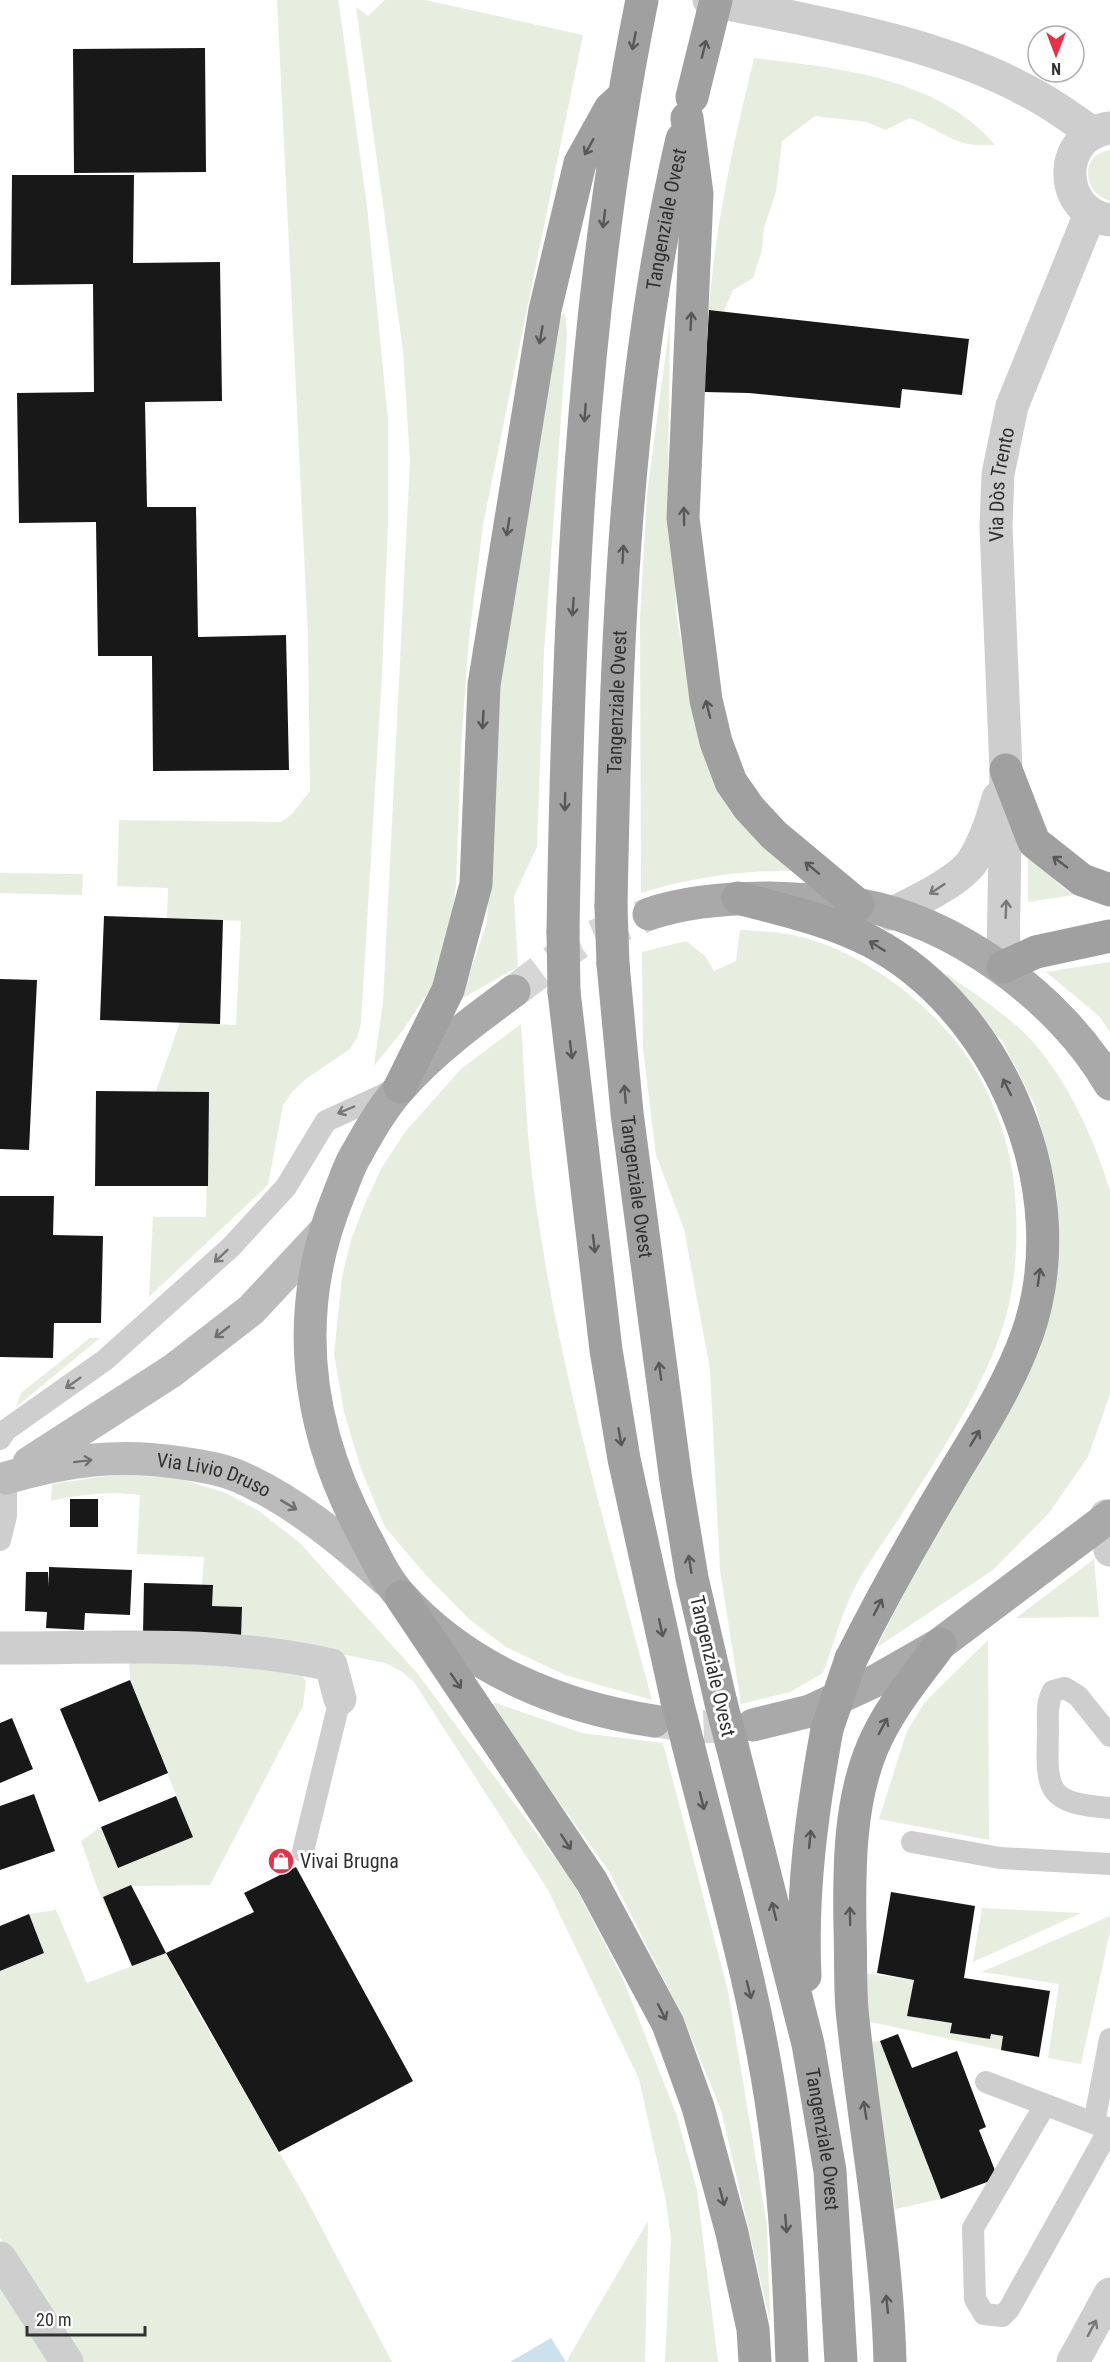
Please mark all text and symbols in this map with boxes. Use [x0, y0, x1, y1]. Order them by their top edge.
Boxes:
north arrow [1026, 24, 1086, 84]
one-way arrow [627, 31, 639, 50]
one-way arrow [698, 39, 710, 58]
text: N [1051, 59, 1061, 78]
one-way arrow [583, 137, 594, 155]
street label: Tangenziale Ovest [641, 146, 692, 292]
one-way arrow [598, 208, 609, 228]
one-way arrow [685, 312, 696, 332]
one-way arrow [535, 324, 546, 344]
one-way arrow [579, 402, 590, 422]
street label: Via Dòs Trento [984, 425, 1019, 542]
one-way arrow [678, 507, 690, 527]
one-way arrow [503, 517, 514, 536]
one-way arrow [618, 544, 629, 564]
one-way arrow [567, 597, 578, 617]
street label: Tangenziale Ovest [602, 629, 632, 774]
one-way arrow [702, 700, 714, 719]
one-way arrow [477, 710, 488, 730]
one-way arrow [559, 792, 571, 812]
one-way arrow [1052, 855, 1068, 868]
one-way arrow [805, 861, 820, 875]
one-way arrow [930, 883, 946, 895]
one-way arrow [1000, 899, 1011, 919]
one-way arrow [869, 940, 886, 952]
one-way arrow [566, 1040, 577, 1060]
one-way arrow [1001, 1079, 1012, 1097]
one-way arrow [619, 1085, 630, 1105]
one-way arrow [338, 1105, 356, 1116]
street label: Tangenziale Ovest [615, 1114, 658, 1260]
one-way arrow [588, 1234, 599, 1253]
one-way arrow [214, 1249, 229, 1263]
one-way arrow [1034, 1267, 1045, 1287]
one-way arrow [215, 1325, 231, 1338]
one-way arrow [655, 1362, 666, 1381]
one-way arrow [66, 1377, 82, 1389]
one-way arrow [615, 1427, 626, 1446]
one-way arrow [969, 1430, 981, 1447]
street label: Via Livio Druso [155, 1448, 275, 1502]
one-way arrow [73, 1455, 93, 1466]
one-way arrow [280, 1500, 297, 1512]
one-way arrow [684, 1554, 695, 1574]
street label: Tangenziale Ovest [685, 1593, 741, 1739]
one-way arrow [872, 1598, 884, 1616]
one-way arrow [655, 1618, 667, 1637]
one-way arrow [450, 1673, 462, 1689]
one-way arrow [877, 1718, 889, 1735]
one-way arrow [697, 1791, 709, 1810]
one-way arrow [805, 1830, 816, 1849]
one-way arrow [560, 1833, 572, 1850]
shop icon: Vivai Brugna [266, 1846, 296, 1876]
place label: Vivai Brugna [300, 1849, 399, 1873]
one-way arrow [768, 1902, 780, 1921]
one-way arrow [844, 1906, 856, 1926]
one-way arrow [743, 1980, 755, 1999]
one-way arrow [656, 2002, 668, 2020]
street label: Tangenziale Ovest [800, 2066, 844, 2211]
one-way arrow [859, 2101, 870, 2120]
one-way arrow [717, 2187, 728, 2206]
one-way arrow [781, 2213, 792, 2233]
one-way arrow [882, 2294, 893, 2314]
scale bar [27, 2299, 146, 2337]
text: 20 m [36, 2309, 71, 2330]
one-way arrow [1086, 2320, 1098, 2337]

